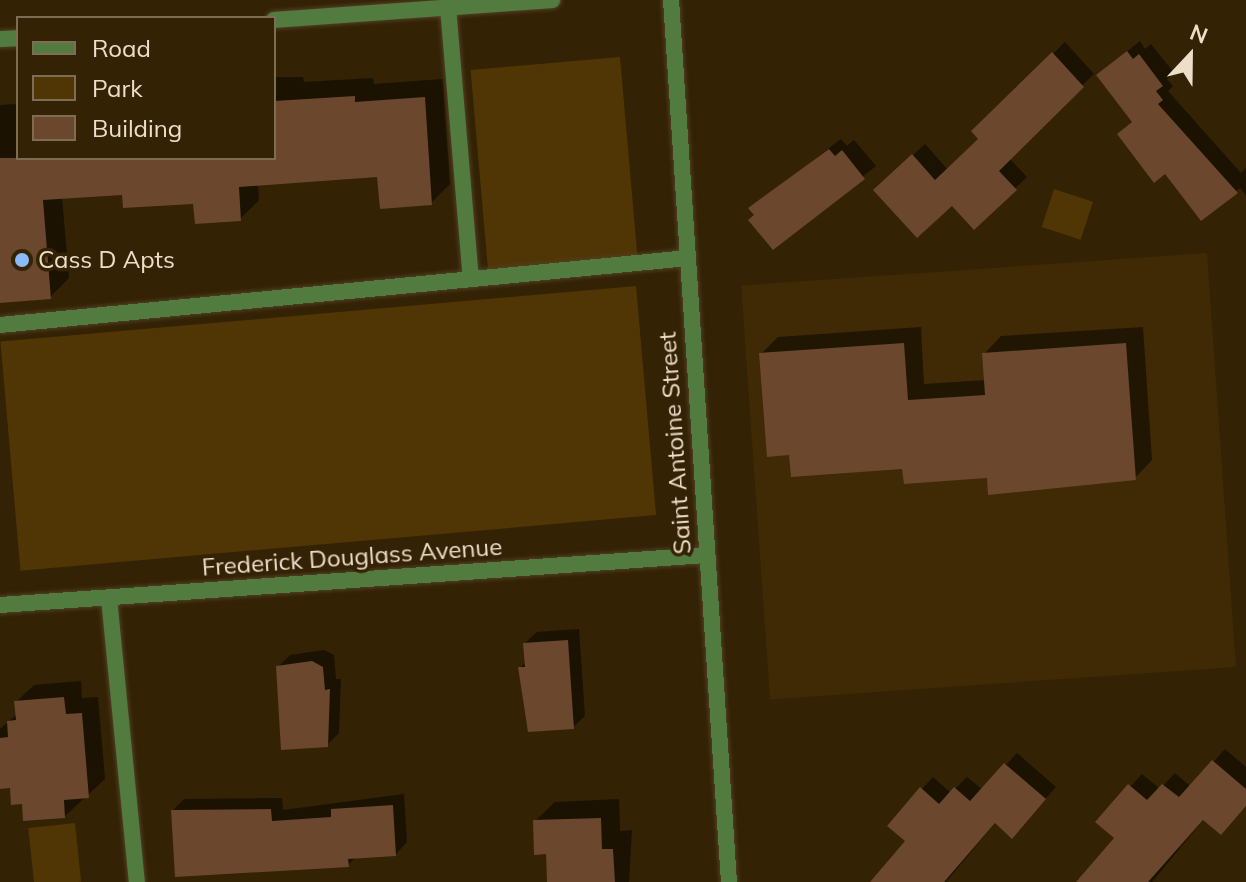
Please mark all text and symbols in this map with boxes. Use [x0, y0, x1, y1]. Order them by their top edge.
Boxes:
legend [16, 16, 276, 160]
north arrow [1150, 16, 1230, 96]
text: N [1186, 18, 1212, 50]
text: Road [92, 33, 151, 63]
text: Park [92, 73, 143, 103]
text: Building [92, 113, 182, 143]
place label: Cass D Apts [38, 246, 175, 274]
marker: Cass D Apts [13, 251, 31, 269]
street label: Saint Antoine Street [653, 331, 697, 555]
street label: Frederick Douglass Avenue [201, 532, 503, 582]

